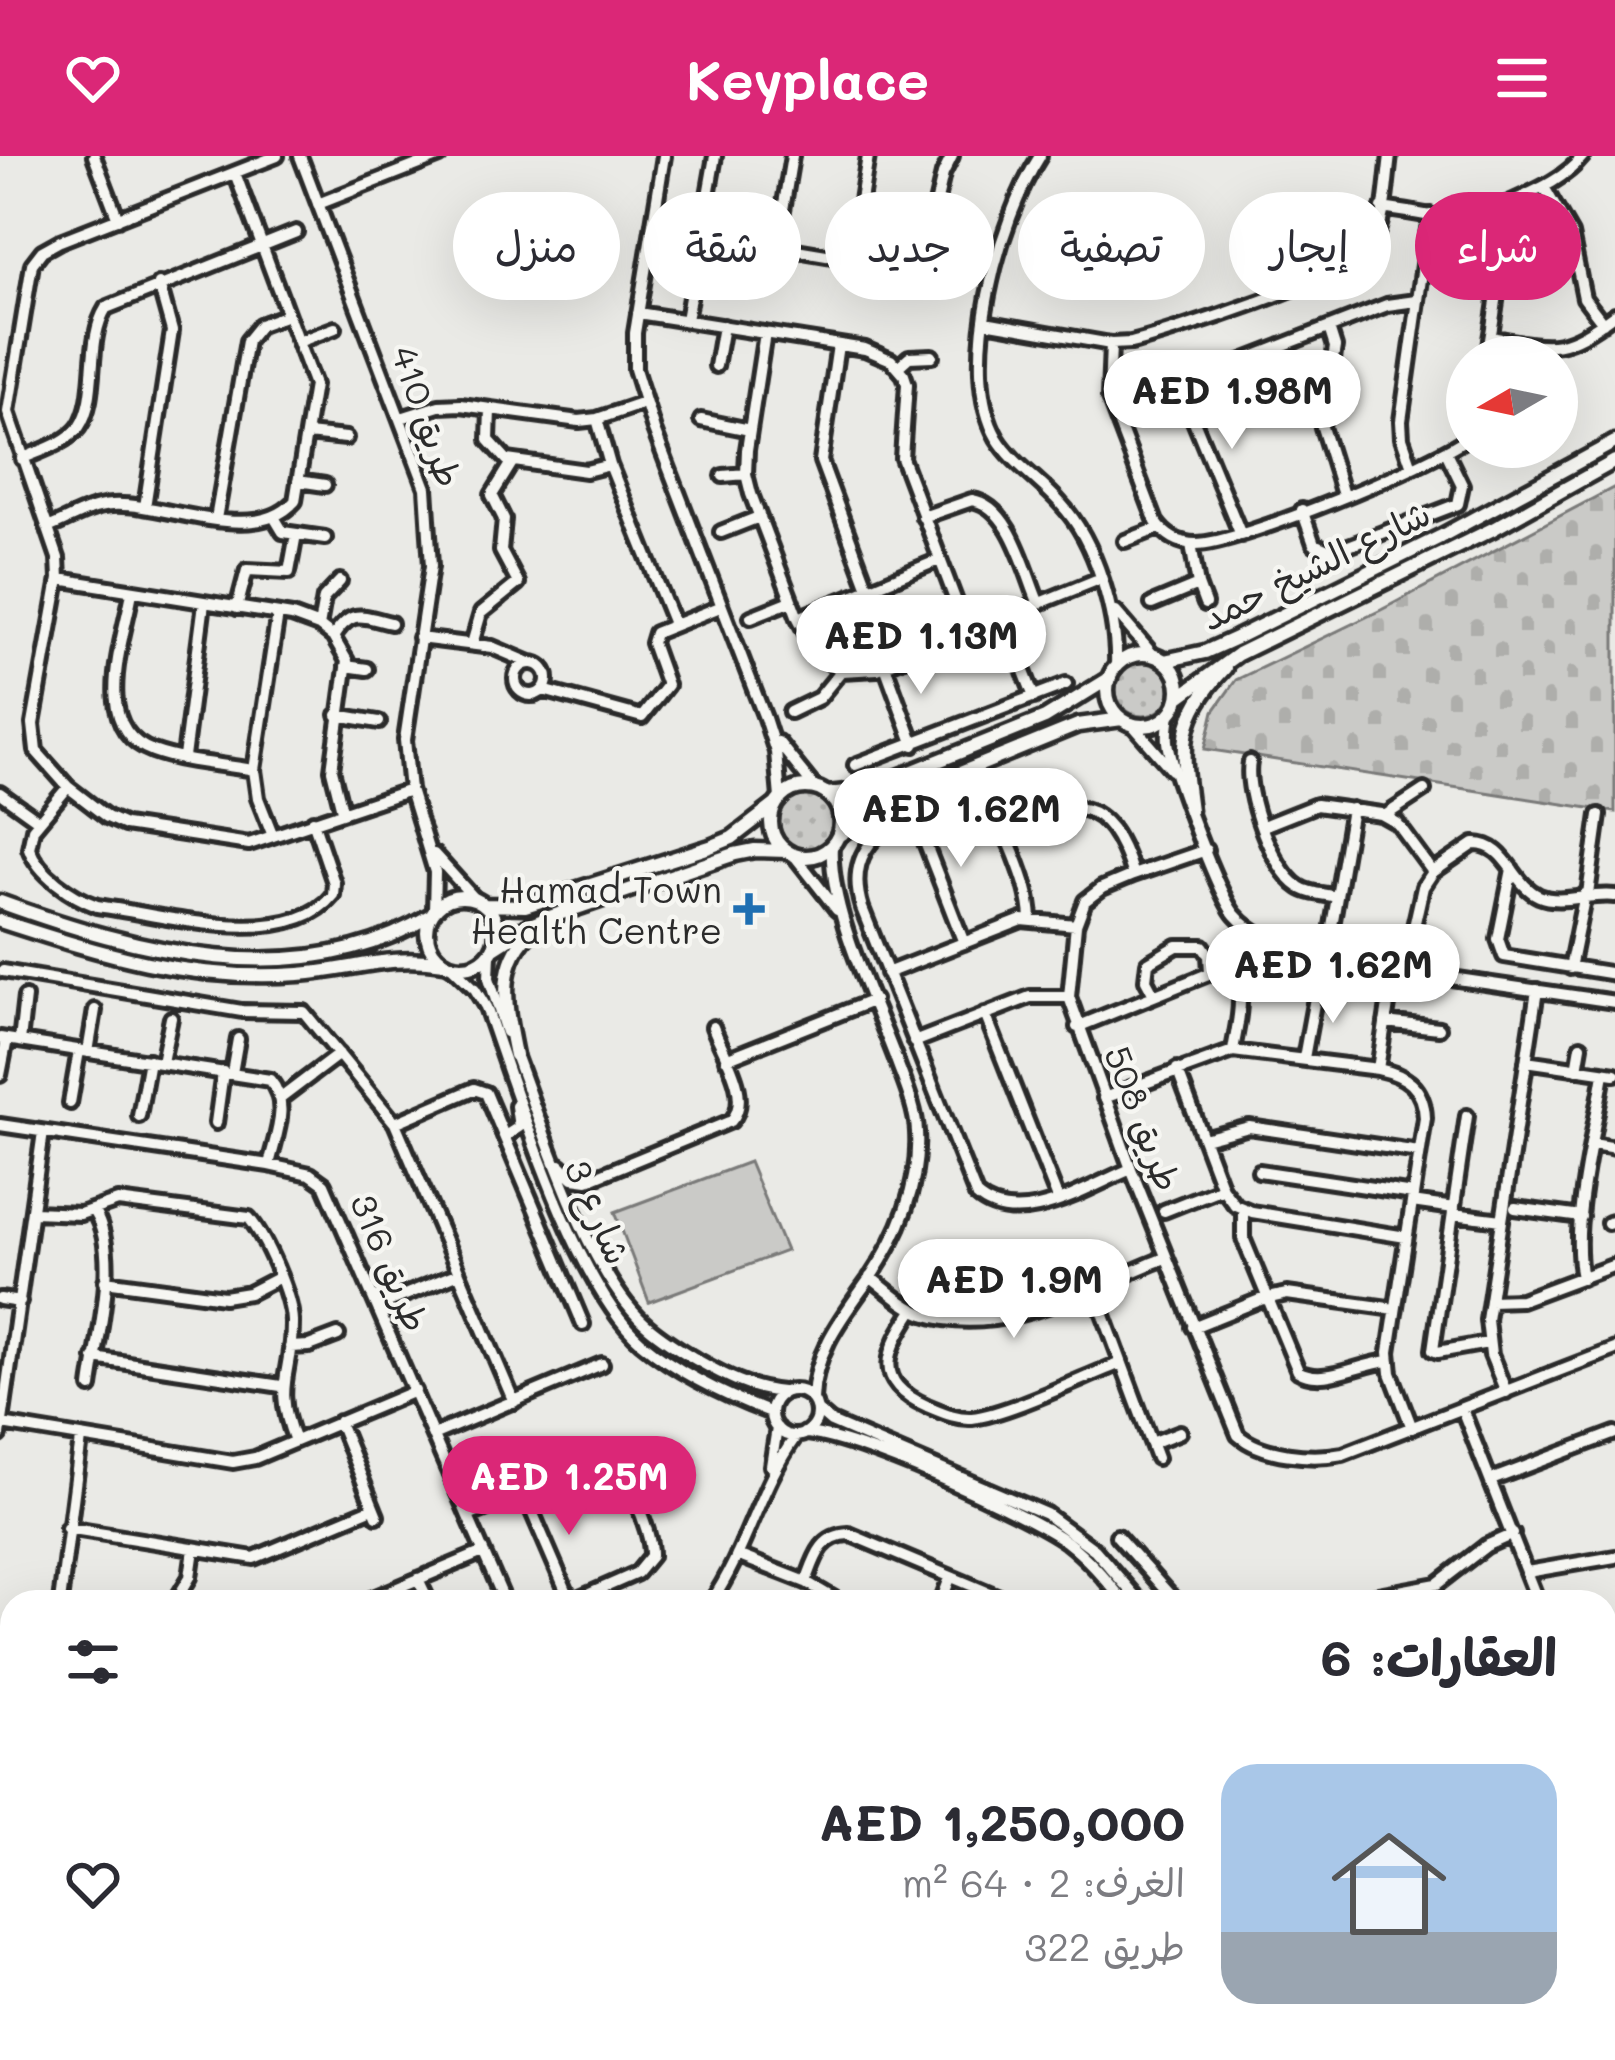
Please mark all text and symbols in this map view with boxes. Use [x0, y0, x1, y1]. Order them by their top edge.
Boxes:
text: Keyplace [686, 43, 929, 114]
icon: heart [60, 45, 126, 111]
icon: menu [1489, 45, 1555, 111]
chip: منزل [453, 192, 620, 300]
chip: شقة [644, 192, 801, 300]
chip: جديد [825, 192, 994, 300]
chip: تصفية [1018, 192, 1205, 300]
chip: إيجار [1229, 192, 1391, 300]
chip: شراء [1415, 192, 1581, 300]
north arrow [1446, 336, 1578, 468]
map controls [1446, 336, 1578, 468]
street label: طريق 410 [382, 339, 474, 493]
pin: AED 1.98M [1095, 350, 1369, 452]
text: AED 1.98M [1131, 363, 1333, 414]
street label: شارع الشيخ حمد [1193, 488, 1439, 643]
pin: AED 1.13M [784, 595, 1058, 697]
text: AED 1.13M [823, 608, 1019, 659]
pin: AED 1.62M [824, 768, 1098, 870]
text: AED 1.62M [861, 781, 1061, 832]
place label: Hamad Town Health Centre [471, 865, 722, 953]
marker: Hamad Town Health Centre [733, 893, 765, 925]
pin: AED 1.62M [1196, 924, 1470, 1026]
text: AED 1.62M [1233, 937, 1433, 988]
street label: طريق 508 [1095, 1039, 1193, 1197]
street label: شارع 3 [551, 1151, 643, 1273]
street label: طريق 316 [341, 1186, 441, 1338]
pin: AED 1.9M [890, 1239, 1138, 1341]
text: AED 1.9M [925, 1252, 1103, 1303]
pin: AED 1.25M [432, 1436, 706, 1538]
text: AED 1.25M [469, 1449, 669, 1500]
text: العقارات: 6 [1321, 1622, 1557, 1689]
icon: filters [60, 1629, 126, 1695]
text: AED 1,250,000 [819, 1787, 1185, 1854]
icon: home [1317, 1812, 1461, 1956]
icon: heart [60, 1851, 126, 1917]
text: الغرف: 2 · 64 m² [902, 1856, 1185, 1907]
text: طريق 322 [1024, 1920, 1185, 1971]

